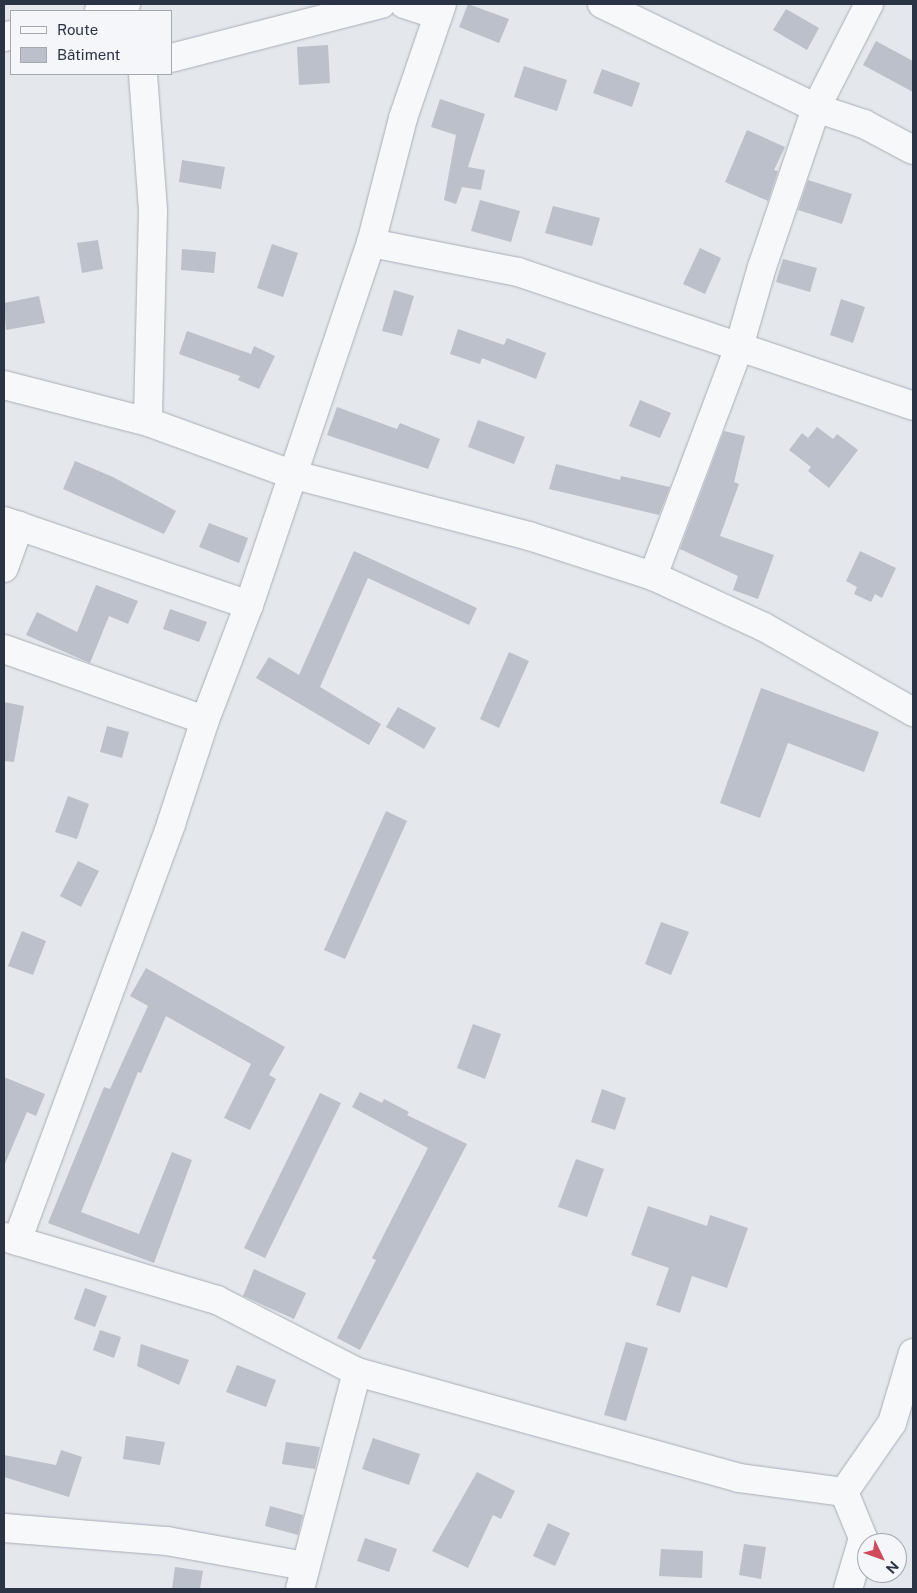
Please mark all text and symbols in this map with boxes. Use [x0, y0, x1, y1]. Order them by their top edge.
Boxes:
legend [10, 10, 172, 75]
text: Route [57, 21, 98, 38]
text: Bâtiment [57, 46, 120, 63]
north arrow [857, 1533, 907, 1583]
text: N [883, 1558, 902, 1577]

